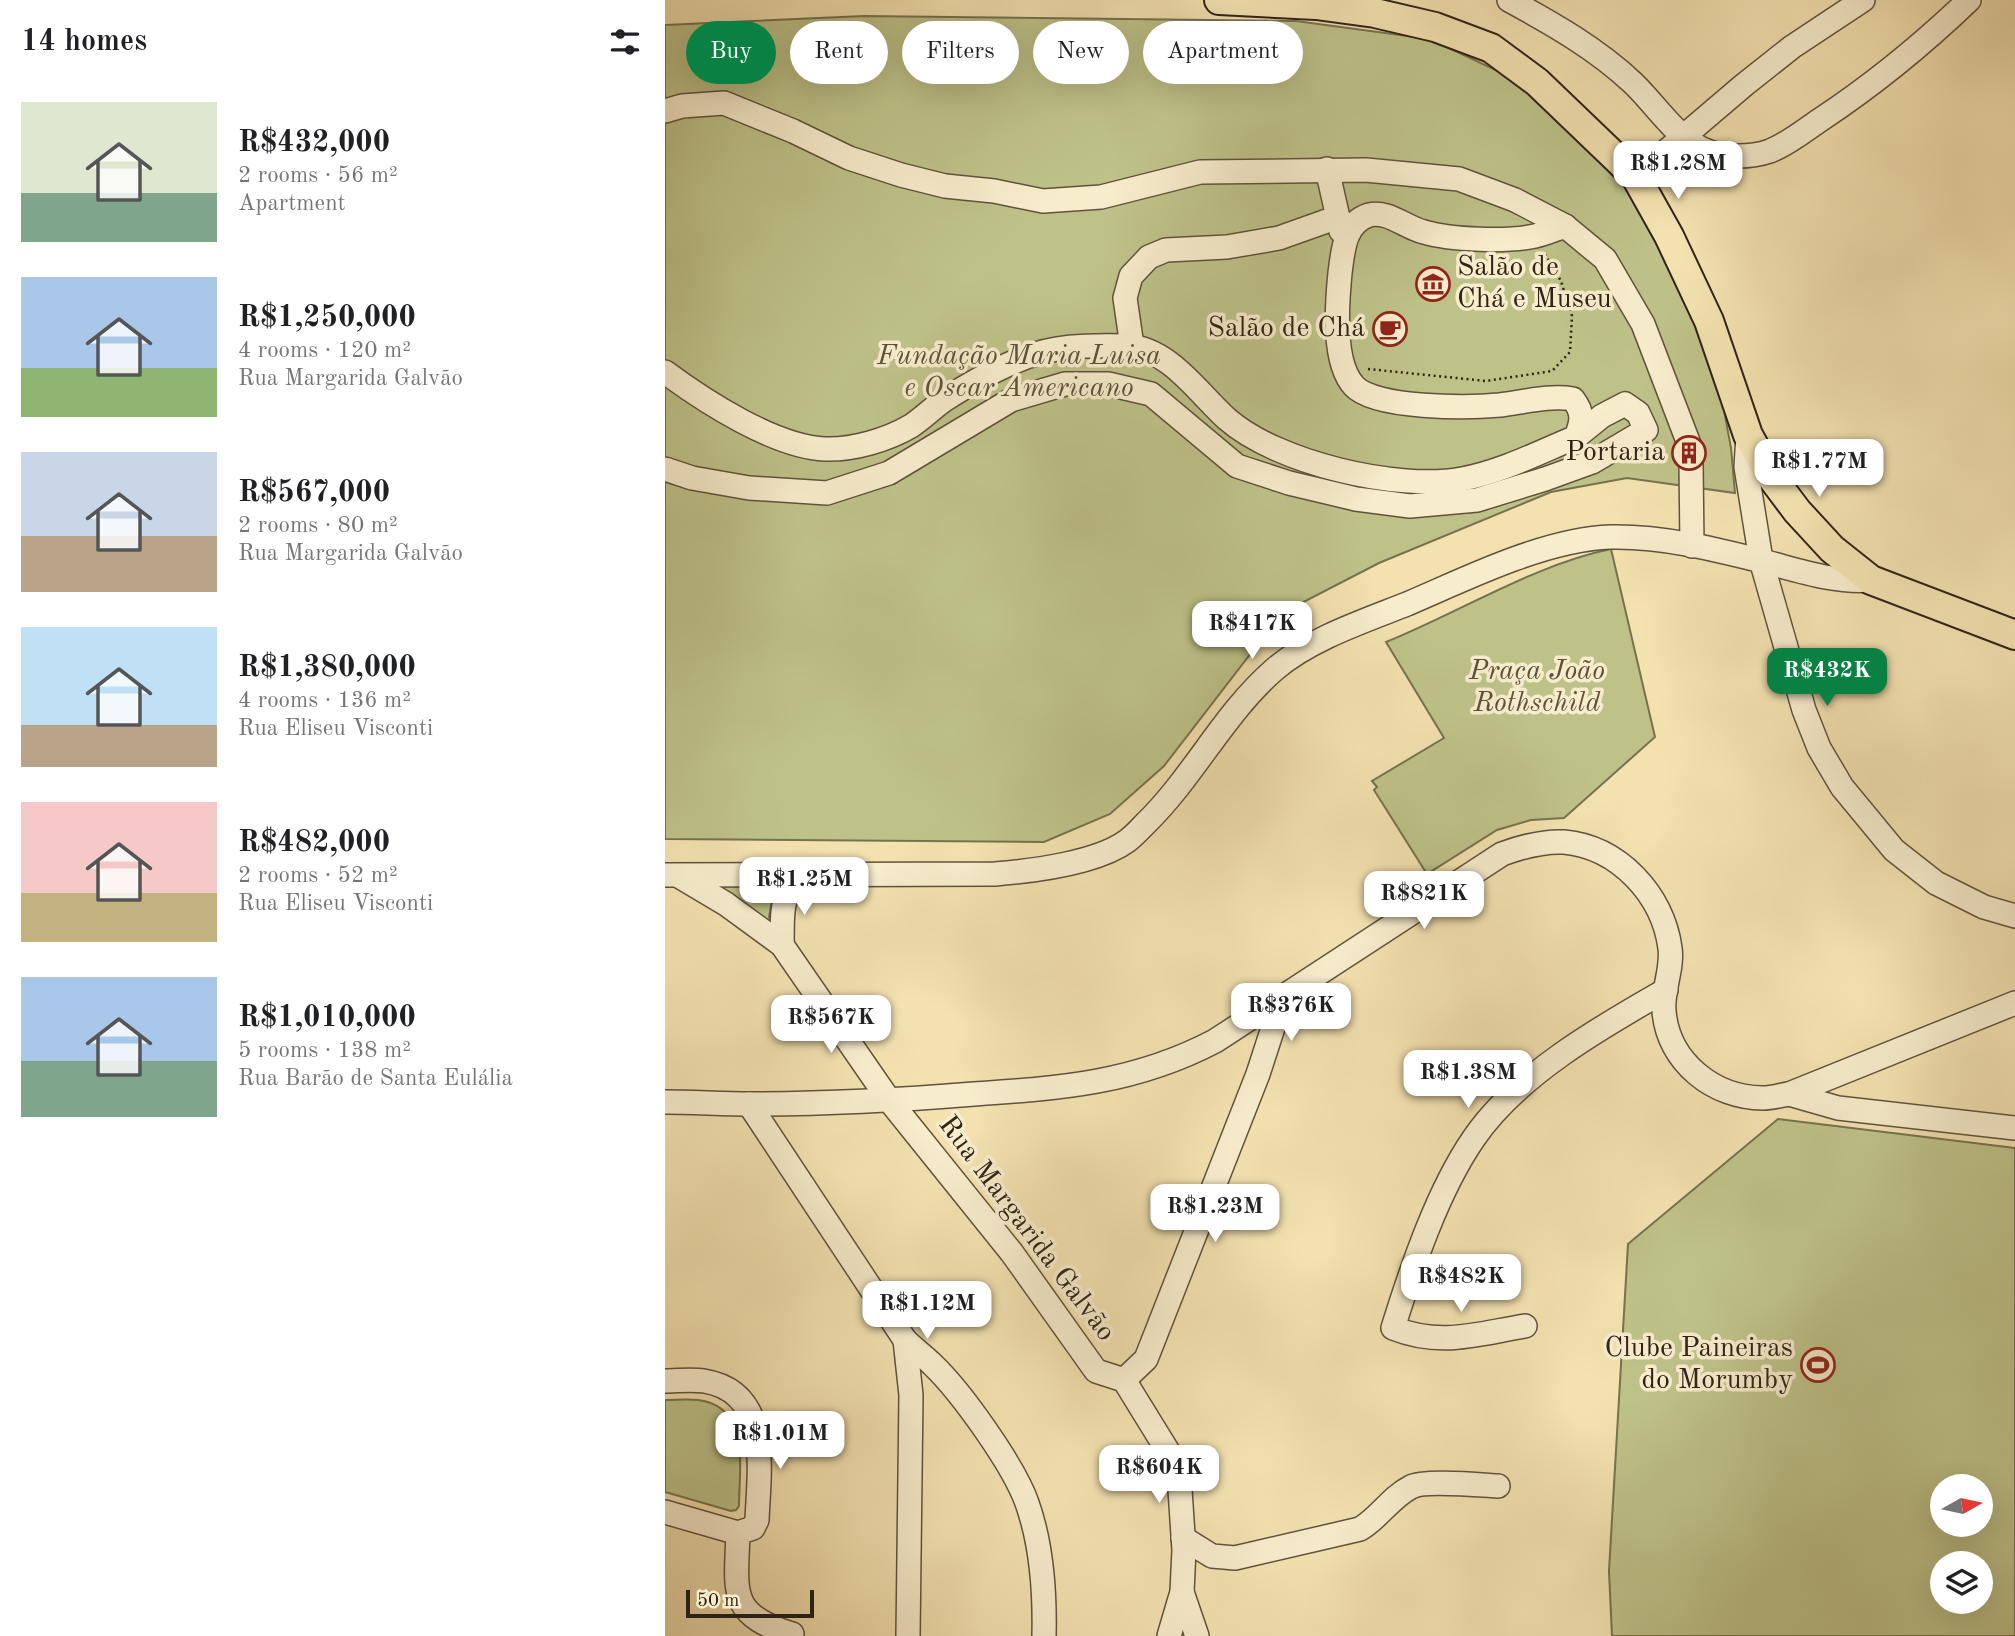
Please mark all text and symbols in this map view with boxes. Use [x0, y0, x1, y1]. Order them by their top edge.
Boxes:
chip: Buy [686, 21, 776, 84]
chip: Rent [790, 21, 888, 84]
chip: Filters [902, 21, 1019, 84]
chip: New [1033, 21, 1129, 84]
chip: Apartment [1143, 21, 1303, 84]
icon: filters [606, 23, 644, 61]
text: 14 homes [21, 27, 147, 57]
text: R$432,000 [238, 128, 390, 158]
icon: home [77, 130, 161, 214]
pin: R$1.28M [1613, 142, 1743, 201]
text: R$1.28M [1629, 152, 1727, 175]
text: 2 rooms · 56 m² [238, 164, 398, 187]
text: Apartment [238, 192, 346, 215]
place label: Salão de Chá e Museu [1457, 254, 1612, 314]
museum icon: Salão de Chá e Museu [1414, 265, 1452, 303]
text: R$1,250,000 [238, 303, 416, 333]
icon: home [77, 305, 161, 389]
cafe icon: Salão de Chá [1371, 310, 1409, 348]
place label: Salão de Chá [1208, 315, 1365, 343]
text: 4 rooms · 120 m² [238, 339, 411, 362]
park label: Fundação Maria Luisa e Oscar Americano [876, 343, 1161, 403]
text: Rua Margarida Galvão [238, 367, 463, 390]
building icon: Portaria [1670, 434, 1708, 472]
place label: Portaria [1566, 439, 1665, 467]
pin: R$1.77M [1754, 440, 1884, 499]
text: R$1.77M [1770, 450, 1868, 473]
text: R$567,000 [238, 478, 390, 508]
icon: home [77, 480, 161, 564]
text: 2 rooms · 80 m² [238, 514, 398, 537]
text: Rua Margarida Galvão [238, 542, 463, 565]
pin: R$417K [1195, 602, 1309, 661]
text: R$417K [1208, 612, 1296, 635]
pin: R$432K [1770, 648, 1884, 708]
text: R$1,380,000 [238, 653, 416, 683]
icon: home [77, 655, 161, 739]
park label: Praça João Rothschild [1468, 658, 1605, 718]
text: R$432K [1783, 659, 1871, 682]
text: 4 rooms · 136 m² [238, 689, 411, 712]
text: Rua Eliseu Visconti [238, 717, 433, 740]
text: R$482,000 [238, 828, 390, 858]
icon: home [77, 830, 161, 914]
pin: R$1.25M [739, 858, 869, 917]
text: 2 rooms · 52 m² [238, 864, 398, 887]
text: R$1.25M [755, 868, 853, 891]
pin: R$821K [1367, 872, 1481, 931]
text: R$821K [1380, 882, 1468, 905]
text: Rua Eliseu Visconti [238, 892, 433, 915]
pin: R$376K [1234, 984, 1348, 1043]
text: R$376K [1247, 994, 1335, 1017]
pin: R$567K [774, 996, 888, 1055]
text: R$1,010,000 [238, 1003, 416, 1033]
icon: home [77, 1005, 161, 1089]
text: R$567K [787, 1006, 875, 1029]
text: 5 rooms · 138 m² [238, 1039, 411, 1062]
pin: R$1.38M [1403, 1050, 1533, 1110]
text: R$1.38M [1419, 1061, 1517, 1084]
text: Rua Barão de Santa Eulália [238, 1067, 513, 1090]
street label: Rua Margarida Galvão [932, 1111, 1120, 1347]
pin: R$1.23M [1150, 1184, 1280, 1244]
text: R$1.23M [1166, 1195, 1264, 1218]
pin: R$482K [1404, 1254, 1518, 1314]
text: R$482K [1417, 1265, 1505, 1288]
pin: R$1.12M [862, 1282, 992, 1341]
text: R$1.12M [878, 1292, 976, 1315]
place label: Clube Paineiras do Morumby [1604, 1335, 1793, 1395]
sports icon: Clube Paineiras do Morumby [1799, 1346, 1837, 1384]
pin: R$1.01M [715, 1412, 845, 1471]
text: R$1.01M [731, 1422, 829, 1445]
pin: R$604K [1102, 1446, 1216, 1505]
text: R$604K [1115, 1456, 1203, 1479]
north arrow [1930, 1474, 1993, 1536]
map controls [1930, 1474, 1993, 1614]
button: layers [1930, 1551, 1993, 1614]
scale bar [686, 1587, 814, 1619]
text: 50 m [697, 1592, 739, 1611]

